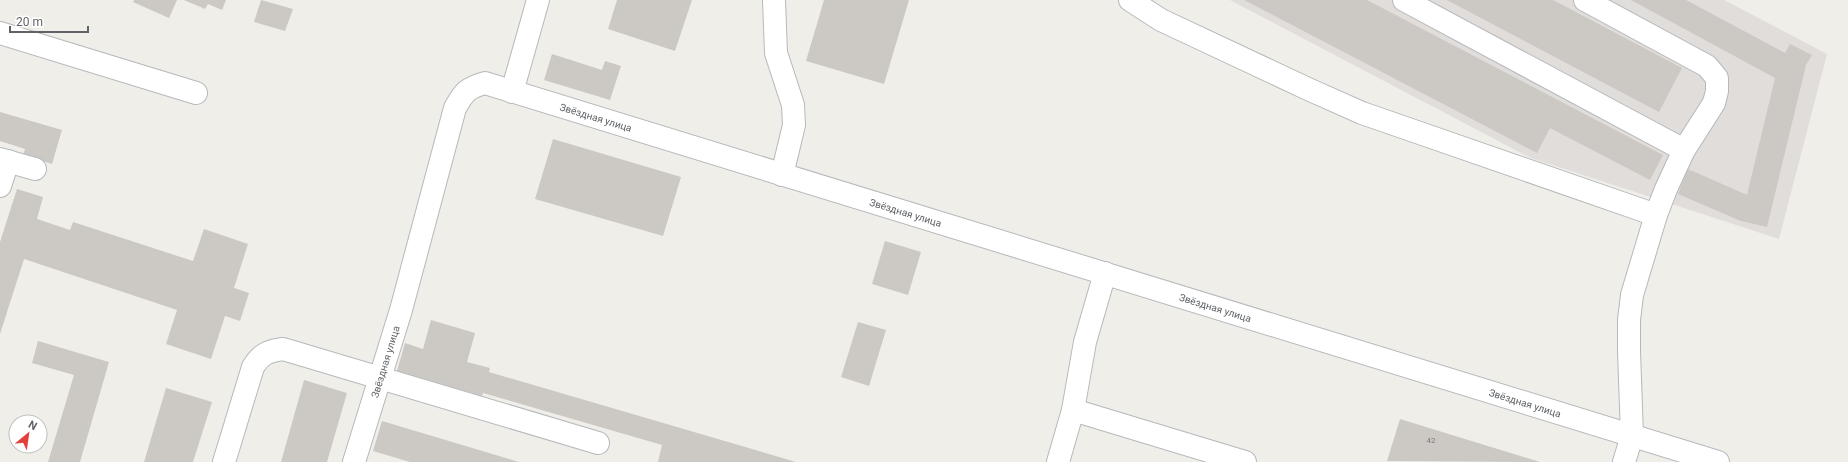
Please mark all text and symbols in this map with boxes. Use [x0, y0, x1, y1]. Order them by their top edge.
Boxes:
scale bar [10, 8, 88, 34]
text: 20 m [16, 15, 43, 29]
street label: Звёздная улица [559, 101, 633, 133]
street label: Звёздная улица [868, 196, 943, 229]
street label: Звёздная улица [1178, 291, 1253, 324]
street label: Звёздная улица [369, 324, 401, 399]
street label: Звёздная улица [1488, 386, 1562, 419]
north arrow [8, 414, 48, 454]
text: N [26, 418, 39, 433]
house number: 42 [1427, 436, 1436, 445]

